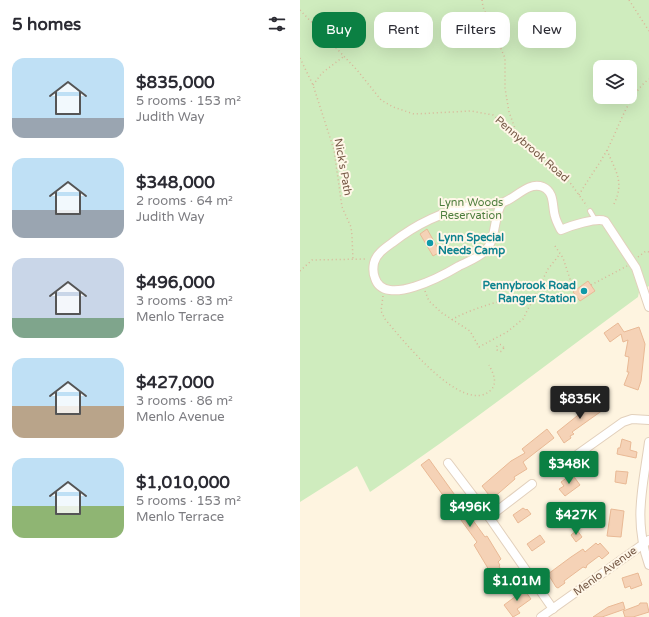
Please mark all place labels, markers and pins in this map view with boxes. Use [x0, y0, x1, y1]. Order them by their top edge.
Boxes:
place label: Lynn Special Needs Camp [438, 231, 505, 258]
marker: Lynn Special Needs Camp [425, 238, 435, 248]
place label: Pennybrook Road Ranger Station [482, 279, 576, 306]
marker: Pennybrook Road Ranger Station [579, 286, 589, 296]
pin: $835K [552, 386, 608, 420]
pin: $348K [541, 451, 597, 485]
pin: $496K [442, 494, 498, 528]
pin: $427K [548, 502, 604, 536]
pin: $1.01M [484, 568, 550, 602]

